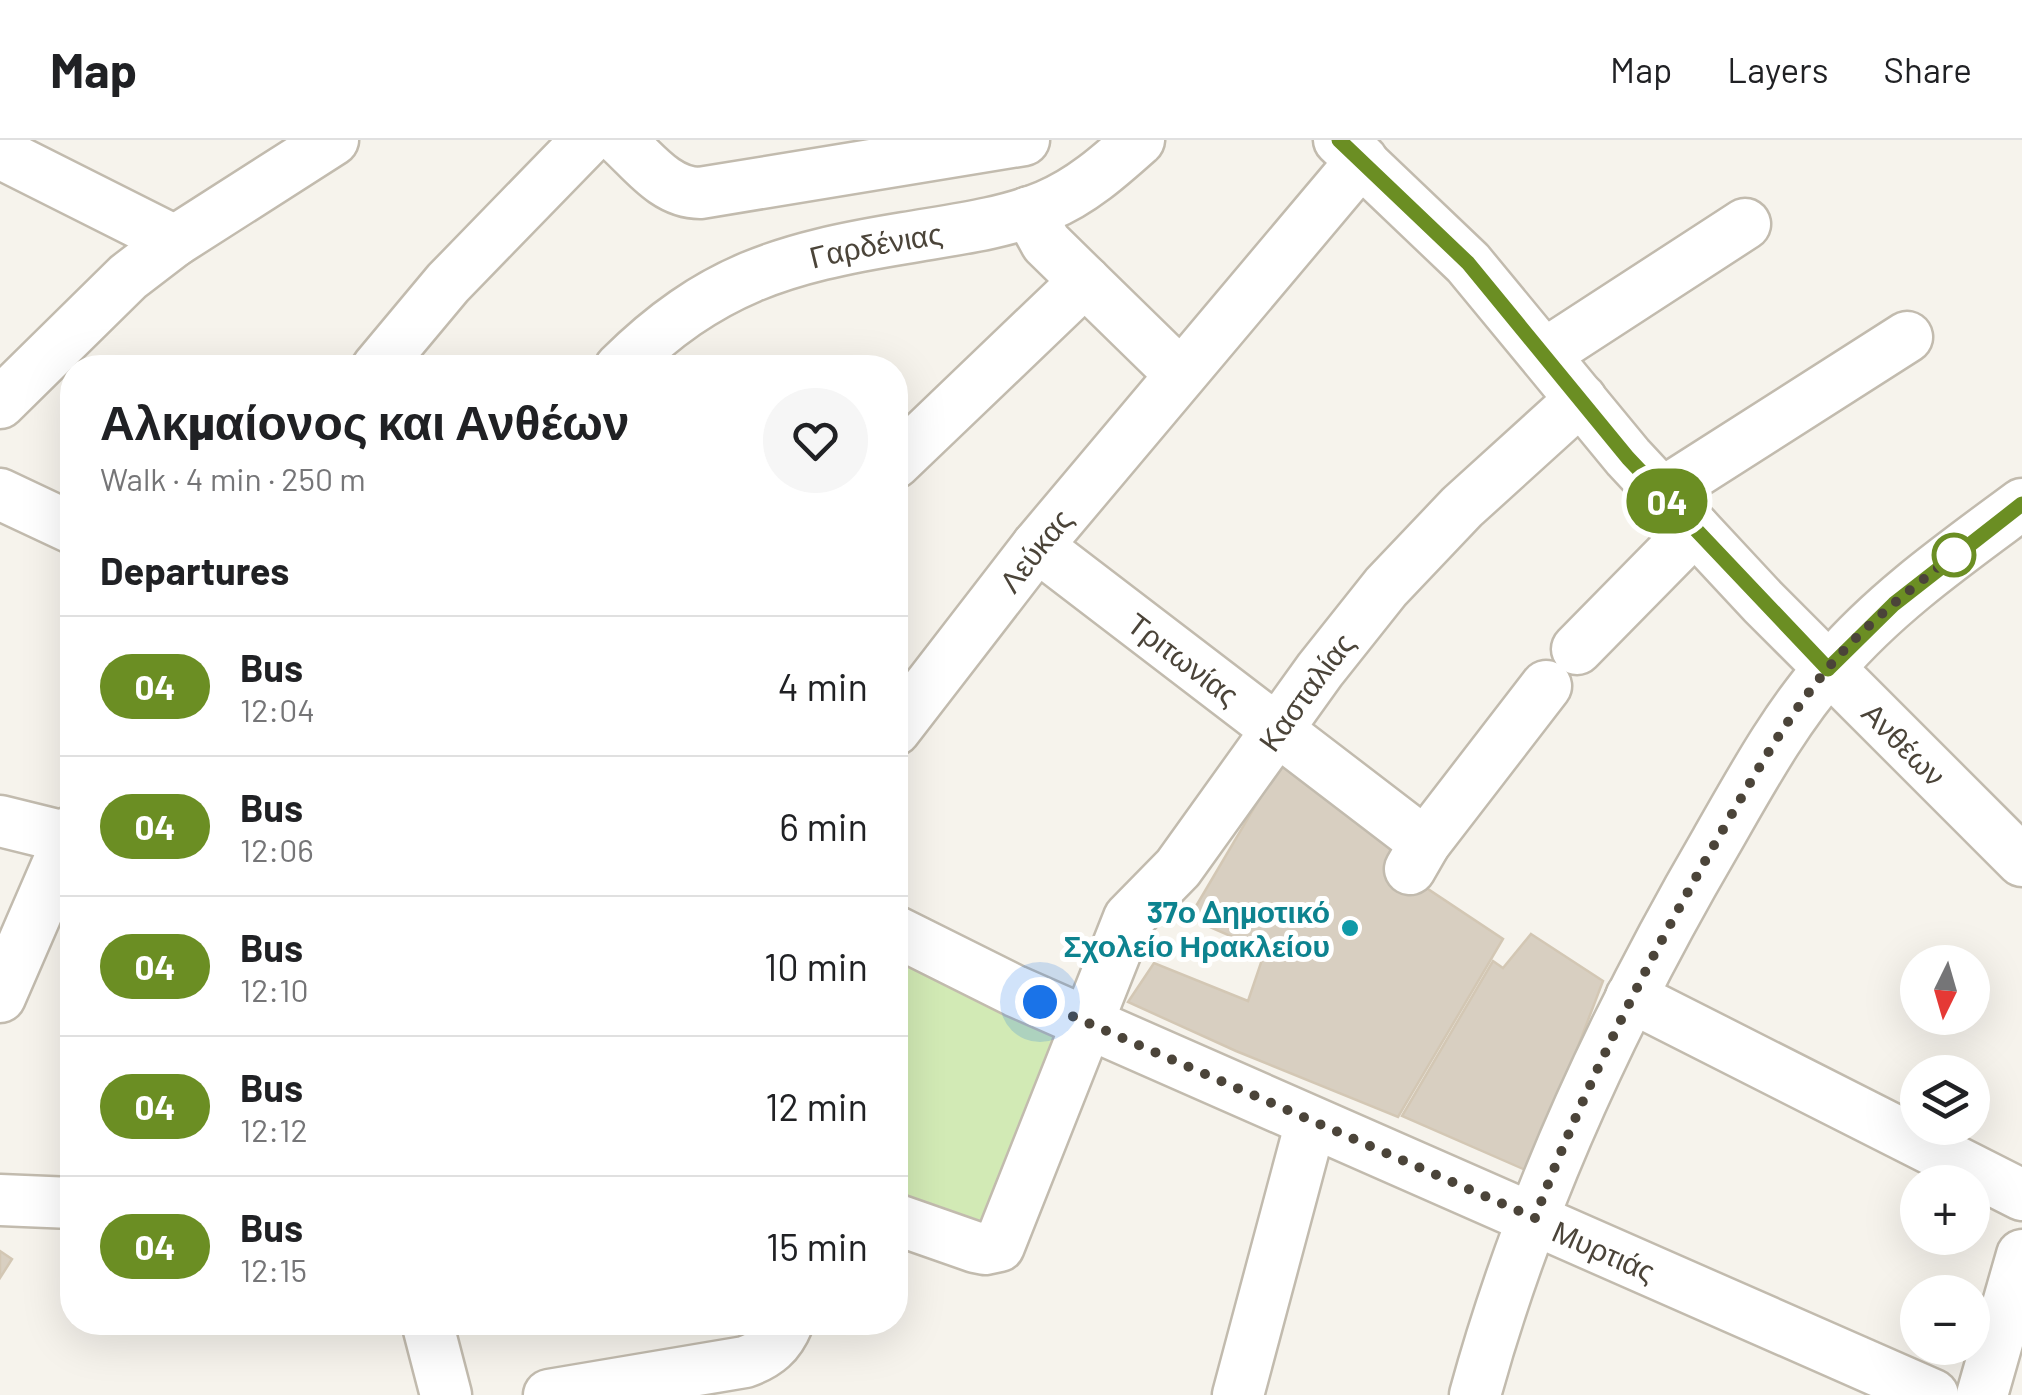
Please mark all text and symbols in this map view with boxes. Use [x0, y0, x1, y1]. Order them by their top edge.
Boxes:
text: Map [50, 40, 137, 98]
text: Map [1610, 48, 1672, 90]
text: Layers [1727, 48, 1829, 90]
text: Share [1884, 48, 1972, 90]
street label: Γαρδένιας [805, 214, 945, 275]
button: heart [763, 388, 868, 493]
text: Αλκμαίονος και Ανθέων [100, 392, 629, 450]
text: Walk · 4 min · 250 m [100, 459, 366, 497]
line badge: 04 [1622, 468, 1712, 534]
text: 04 [1646, 480, 1688, 522]
street label: Λεύκας [991, 501, 1079, 599]
unlabelled marker [1933, 534, 1975, 576]
text: Departures [100, 547, 289, 593]
street label: Τριτωνίας [1121, 605, 1247, 712]
street label: Κασταλίας [1250, 625, 1361, 757]
text: Bus [240, 644, 303, 690]
text: 4 min [778, 663, 868, 709]
text: 04 [134, 665, 176, 707]
text: 12:04 [240, 690, 315, 728]
street label: Ανθέων [1855, 694, 1954, 793]
text: Bus [240, 784, 303, 830]
text: 6 min [779, 803, 868, 849]
text: 04 [134, 805, 176, 847]
text: 12:06 [240, 830, 314, 868]
place label: 37ο Δημοτικό Σχολείο Ηρακλείου [1063, 893, 1330, 963]
marker: 37ο Δημοτικό Σχολείο Ηρακλείου [1339, 917, 1361, 939]
text: Bus [240, 924, 303, 970]
text: 10 min [764, 943, 868, 989]
text: 04 [134, 945, 176, 987]
north arrow [1900, 945, 1990, 1035]
map controls [1900, 945, 1990, 1365]
text: 12:10 [240, 970, 308, 1008]
your location [1015, 977, 1065, 1027]
button: layers [1900, 1055, 1990, 1145]
text: Bus [240, 1064, 303, 1110]
text: 12 min [765, 1083, 868, 1129]
text: 04 [134, 1085, 176, 1127]
text: 12:12 [240, 1110, 308, 1148]
button: + [1900, 1165, 1990, 1255]
text: Bus [240, 1204, 303, 1250]
street label: Μυρτιάς [1547, 1212, 1661, 1289]
text: 15 min [766, 1223, 868, 1269]
text: 04 [134, 1225, 176, 1267]
text: 12:15 [240, 1250, 307, 1288]
button: − [1900, 1275, 1990, 1365]

